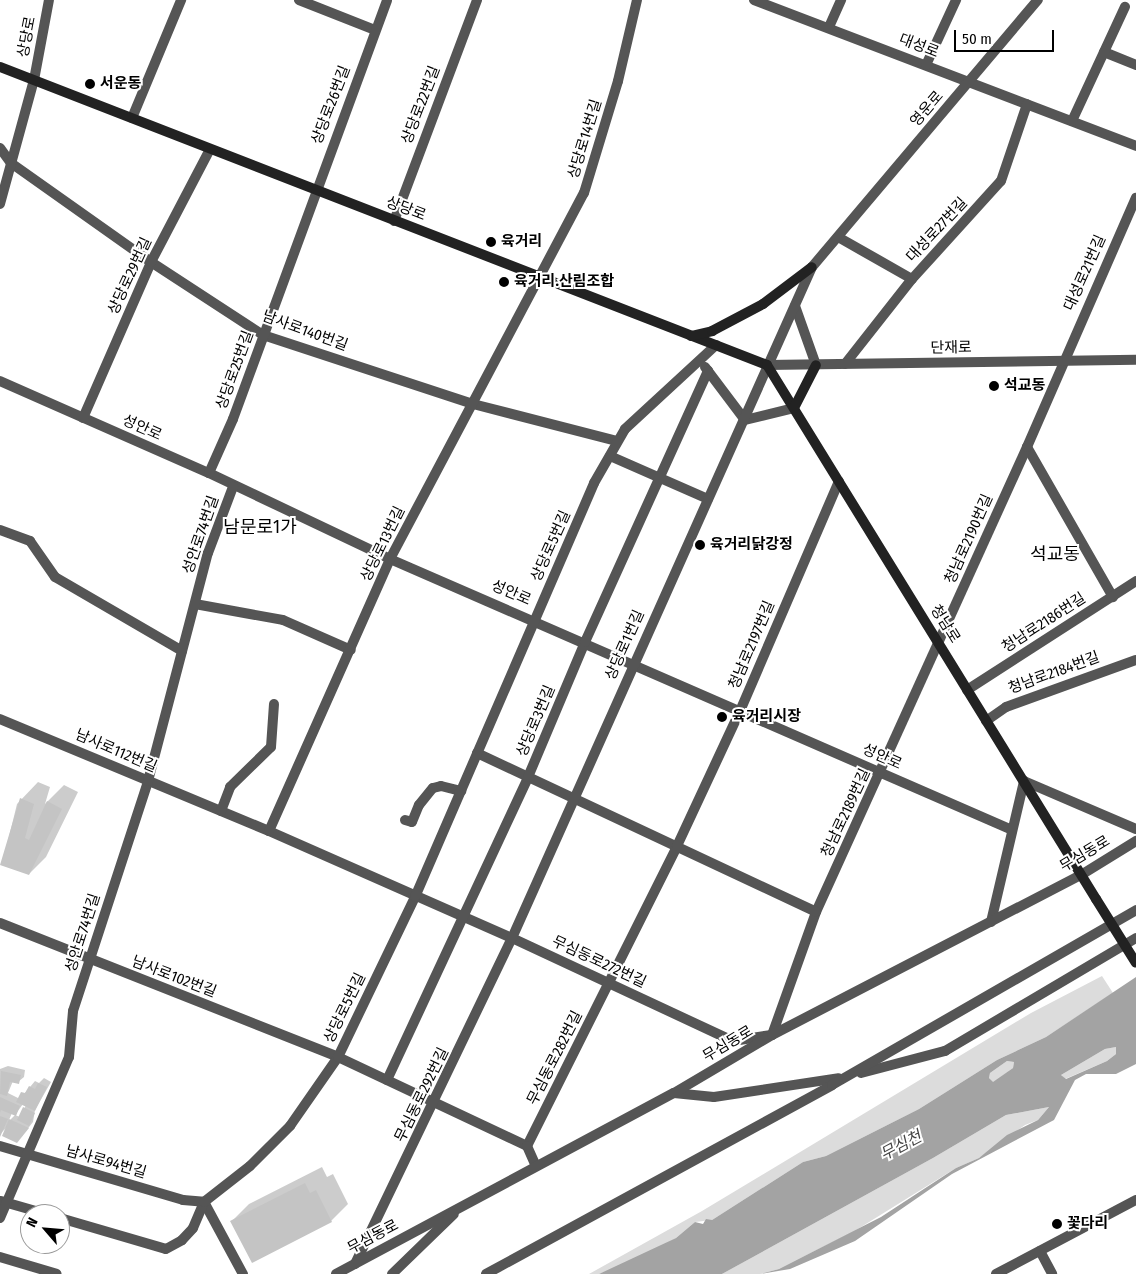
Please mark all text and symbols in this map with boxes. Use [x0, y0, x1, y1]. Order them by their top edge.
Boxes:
street label: 상당로 [14, 15, 40, 59]
scale bar [956, 20, 1056, 52]
street label: 대성로 [896, 30, 942, 62]
text: 50 m [962, 30, 992, 48]
street label: 상당로26번길 [308, 63, 354, 147]
street label: 상당로22번길 [398, 63, 444, 147]
place label: 서운동 [100, 75, 141, 93]
marker: 서운동 [84, 78, 96, 90]
street label: 영운로 [907, 87, 947, 131]
street label: 상당로14번길 [564, 97, 606, 181]
street label: 상당로 [383, 193, 429, 225]
street label: 대성로27번길 [903, 194, 971, 266]
street label: 대성로21번길 [1060, 232, 1110, 314]
place label: 육거리 [501, 233, 542, 251]
street label: 상당로29번길 [104, 235, 156, 317]
marker: 육거리 [485, 236, 497, 248]
place label: 육거리.산림조합 [514, 273, 614, 291]
marker: 육거리.산림조합 [498, 276, 510, 288]
street label: 남사로140번길 [260, 307, 350, 355]
street label: 상당로25번길 [212, 328, 258, 412]
street label: 단재로 [930, 339, 972, 357]
place label: 석교동 [1004, 377, 1045, 395]
marker: 석교동 [988, 380, 1000, 392]
street label: 성안로 [119, 411, 165, 445]
street label: 청남로2190번길 [941, 491, 997, 587]
street label: 성안로74번길 [179, 493, 223, 577]
street label: 상당로13번길 [357, 503, 409, 585]
street label: 상당로5번길 [527, 508, 575, 584]
district label: 남문로1가 [223, 516, 297, 538]
place label: 육거리닭강정 [710, 536, 793, 554]
marker: 육거리닭강정 [694, 539, 706, 551]
district label: 석교동 [1030, 543, 1080, 565]
street label: 성안로 [488, 577, 534, 609]
street label: 청남로2186번길 [999, 589, 1089, 657]
street label: 청남로2197번길 [725, 598, 779, 692]
street label: 청남로 [926, 602, 964, 646]
street label: 상당로1번길 [602, 607, 648, 683]
street label: 청남로2184번길 [1006, 648, 1102, 698]
street label: 상당로3번길 [513, 683, 559, 759]
place label: 육거리시장 [732, 708, 801, 726]
marker: 육거리시장 [716, 711, 728, 723]
street label: 남사로112번길 [72, 726, 160, 776]
street label: 성안로 [859, 740, 905, 774]
street label: 청남로2189번길 [818, 766, 874, 860]
street label: 무심동로 [1057, 832, 1113, 876]
street label: 성안로74번길 [62, 891, 104, 975]
street label: 무심동로272번길 [549, 932, 649, 992]
street label: 남사로102번길 [129, 953, 219, 1001]
street label: 상당로5번길 [320, 970, 370, 1046]
street label: 무심동로282번길 [524, 1008, 586, 1108]
street label: 무심동로 [700, 1022, 756, 1066]
street label: 무심동로292번길 [391, 1045, 453, 1145]
water label: 무심천 [877, 1127, 925, 1165]
street label: 남사로94번길 [63, 1142, 149, 1182]
north arrow [20, 1204, 70, 1254]
text: N [23, 1215, 42, 1230]
place label: 꽃다리 [1067, 1215, 1108, 1233]
street label: 무심동로 [344, 1216, 402, 1258]
marker: 꽃다리 [1051, 1218, 1063, 1230]

